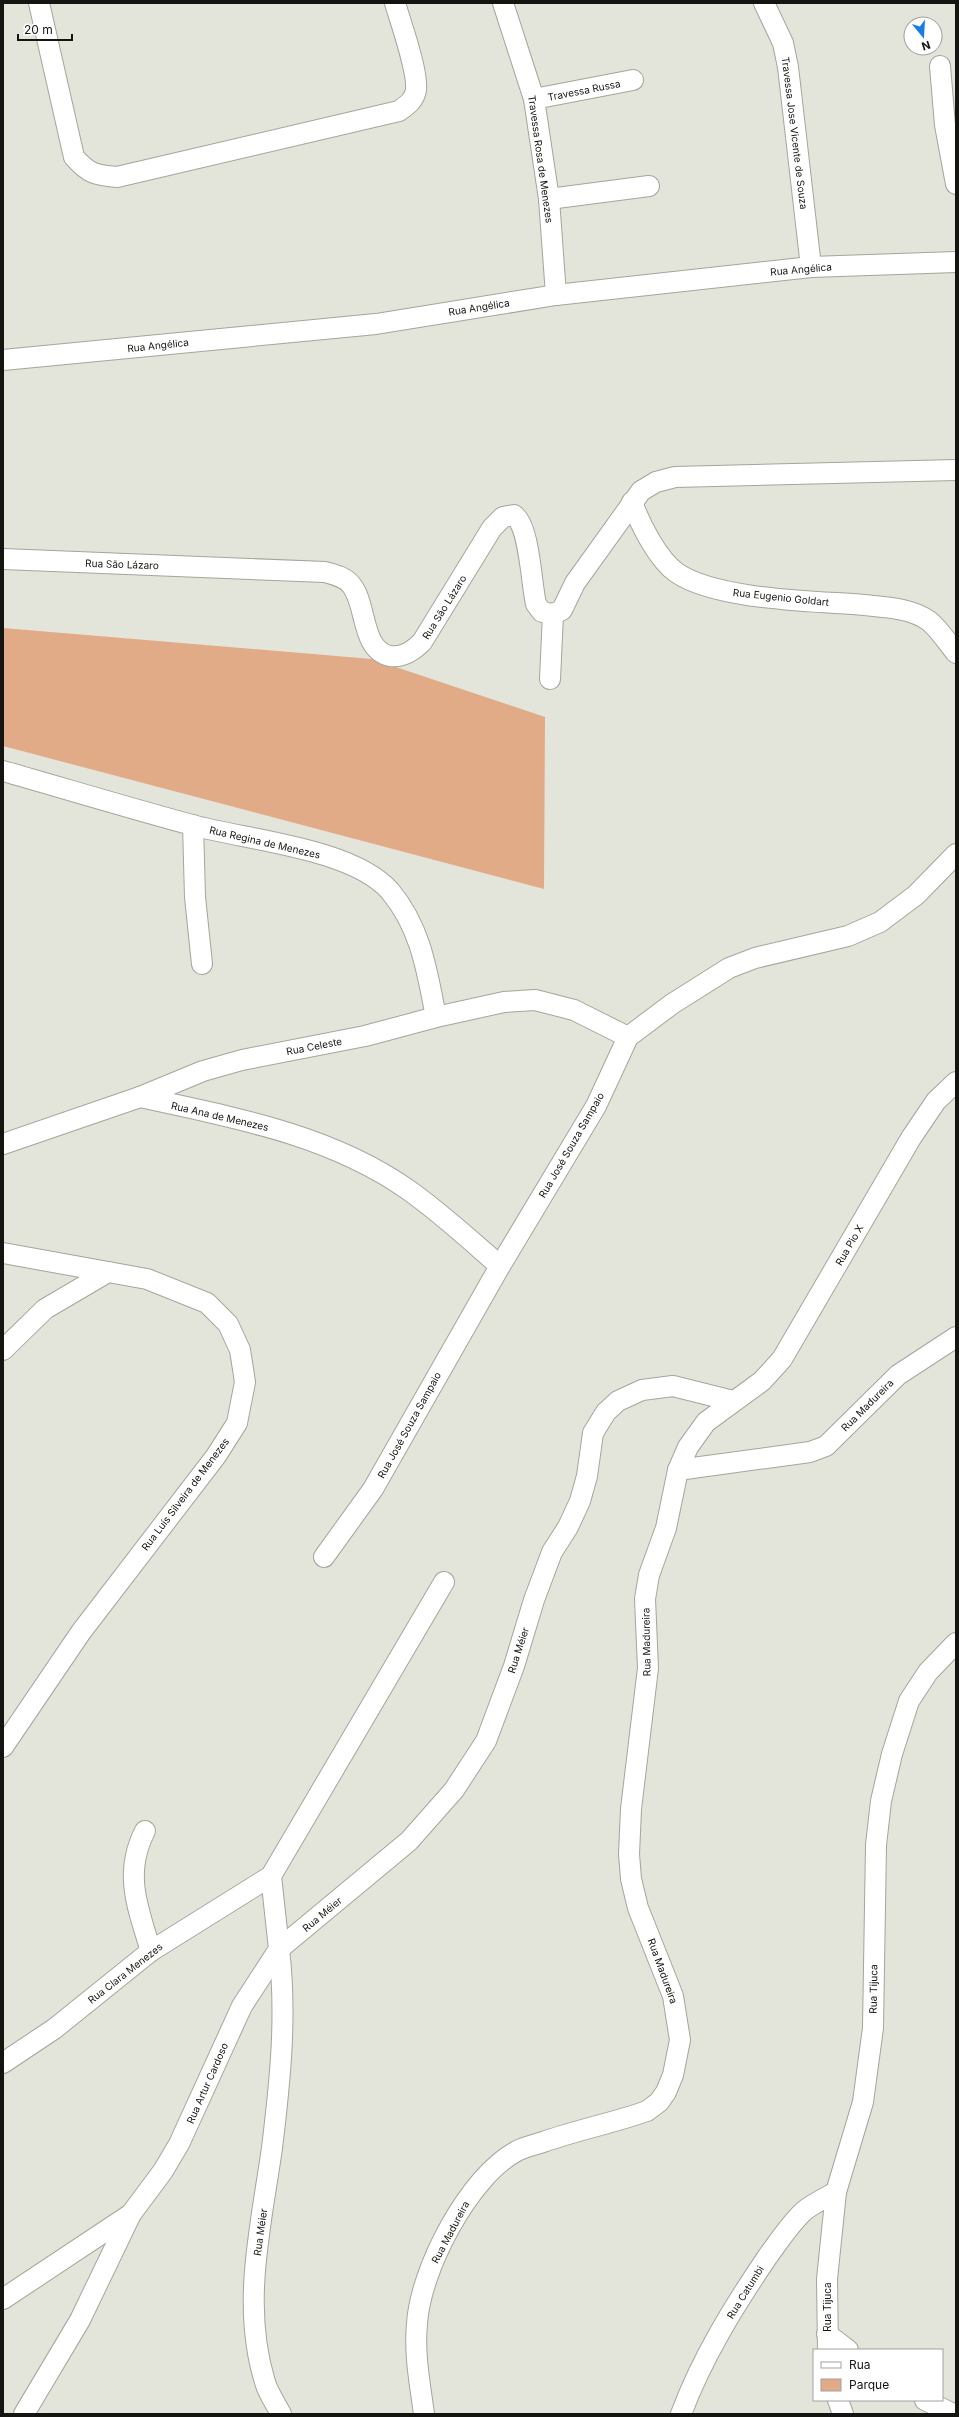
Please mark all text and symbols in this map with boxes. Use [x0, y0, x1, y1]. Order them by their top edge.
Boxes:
scale bar [18, 16, 72, 42]
north arrow [903, 16, 943, 56]
text: 20 m [24, 22, 53, 37]
text: N [920, 38, 932, 53]
street label: Travessa Jose Vicente de Souza [780, 56, 810, 210]
street label: Travessa Russa [547, 77, 621, 103]
street label: Travessa Rosa de Menezes [526, 94, 556, 224]
street label: Rua Angélica [770, 260, 832, 278]
street label: Rua Angélica [448, 296, 510, 318]
street label: Rua Angélica [127, 336, 189, 354]
street label: Rua São Lázaro [85, 557, 159, 571]
street label: Rua São Lázaro [419, 573, 469, 641]
street label: Rua Eugenio Goldart [732, 586, 830, 608]
street label: Rua Regina de Menezes [208, 823, 322, 861]
street label: Rua Celeste [285, 1035, 343, 1057]
street label: Rua José Souza Sampaio [536, 1090, 606, 1200]
street label: Rua Ana de Menezes [170, 1099, 270, 1133]
street label: Rua Pio X [832, 1222, 866, 1268]
street label: Rua José Souza Sampaio [375, 1370, 443, 1480]
street label: Rua Madureira [838, 1376, 896, 1434]
street label: Rua Luís Silveira de Menezes [139, 1435, 231, 1553]
street label: Rua Madureira [639, 1608, 653, 1676]
street label: Rua Méier [505, 1625, 531, 1675]
street label: Rua Méier [300, 1894, 344, 1934]
street label: Rua Madureira [646, 1937, 680, 2005]
street label: Rua Clara Menezes [85, 1940, 165, 2006]
street label: Rua Tijuca [867, 1964, 879, 2014]
street label: Rua Artur Cardoso [184, 2041, 230, 2125]
street label: Rua Madureira [429, 2199, 471, 2265]
street label: Rua Méier [251, 2207, 269, 2256]
street label: Rua Catumbi [724, 2263, 766, 2321]
street label: Rua Tijuca [821, 2282, 833, 2332]
legend [813, 2349, 943, 2401]
text: Rua [849, 2357, 871, 2372]
text: Parque [849, 2377, 889, 2392]

